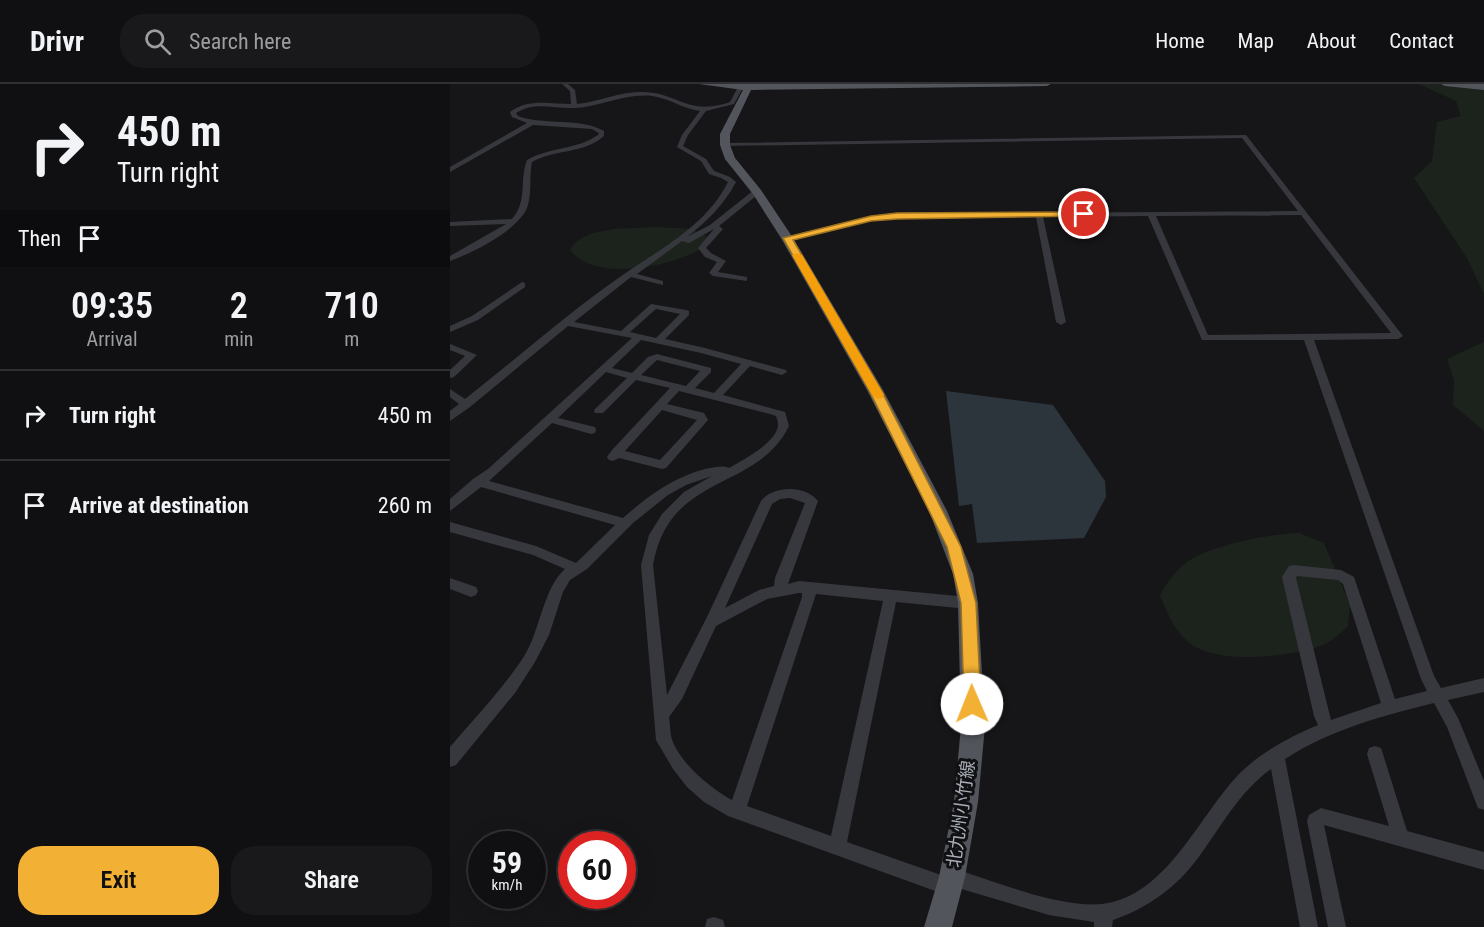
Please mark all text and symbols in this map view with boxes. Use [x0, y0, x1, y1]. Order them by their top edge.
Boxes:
search box [120, 14, 540, 68]
text: Drivr [30, 25, 84, 58]
icon: search [141, 25, 174, 58]
text: Search here [189, 29, 291, 54]
text: Home [1155, 29, 1205, 53]
text: Map [1238, 29, 1274, 53]
text: About [1307, 29, 1356, 53]
text: Contact [1389, 29, 1454, 53]
text: 450 m [117, 107, 222, 156]
icon: right [18, 108, 96, 186]
text: Turn right [117, 157, 219, 189]
pin [1058, 188, 1109, 239]
icon: arrive [1067, 197, 1100, 230]
icon: arrive [73, 222, 106, 255]
text: Then [18, 226, 61, 251]
text: 09:35 [71, 285, 153, 327]
text: 2 [230, 285, 248, 327]
text: 710 [325, 285, 379, 327]
text: Arrival [87, 327, 138, 351]
text: min [224, 327, 253, 351]
text: m [344, 327, 359, 351]
icon: right [18, 399, 51, 432]
text: Turn right [69, 403, 156, 428]
text: 450 m [378, 403, 432, 428]
icon: arrive [18, 489, 51, 522]
text: Arrive at destination [69, 493, 249, 518]
text: 260 m [378, 493, 432, 518]
position arrow [940, 672, 1004, 736]
street label: 北九州小竹線 [943, 759, 978, 869]
speed limit sign: 60 [558, 831, 636, 909]
text: 59 [492, 845, 522, 880]
button: Exit [18, 846, 219, 915]
button: Share [231, 846, 432, 915]
text: km/h [492, 876, 522, 894]

